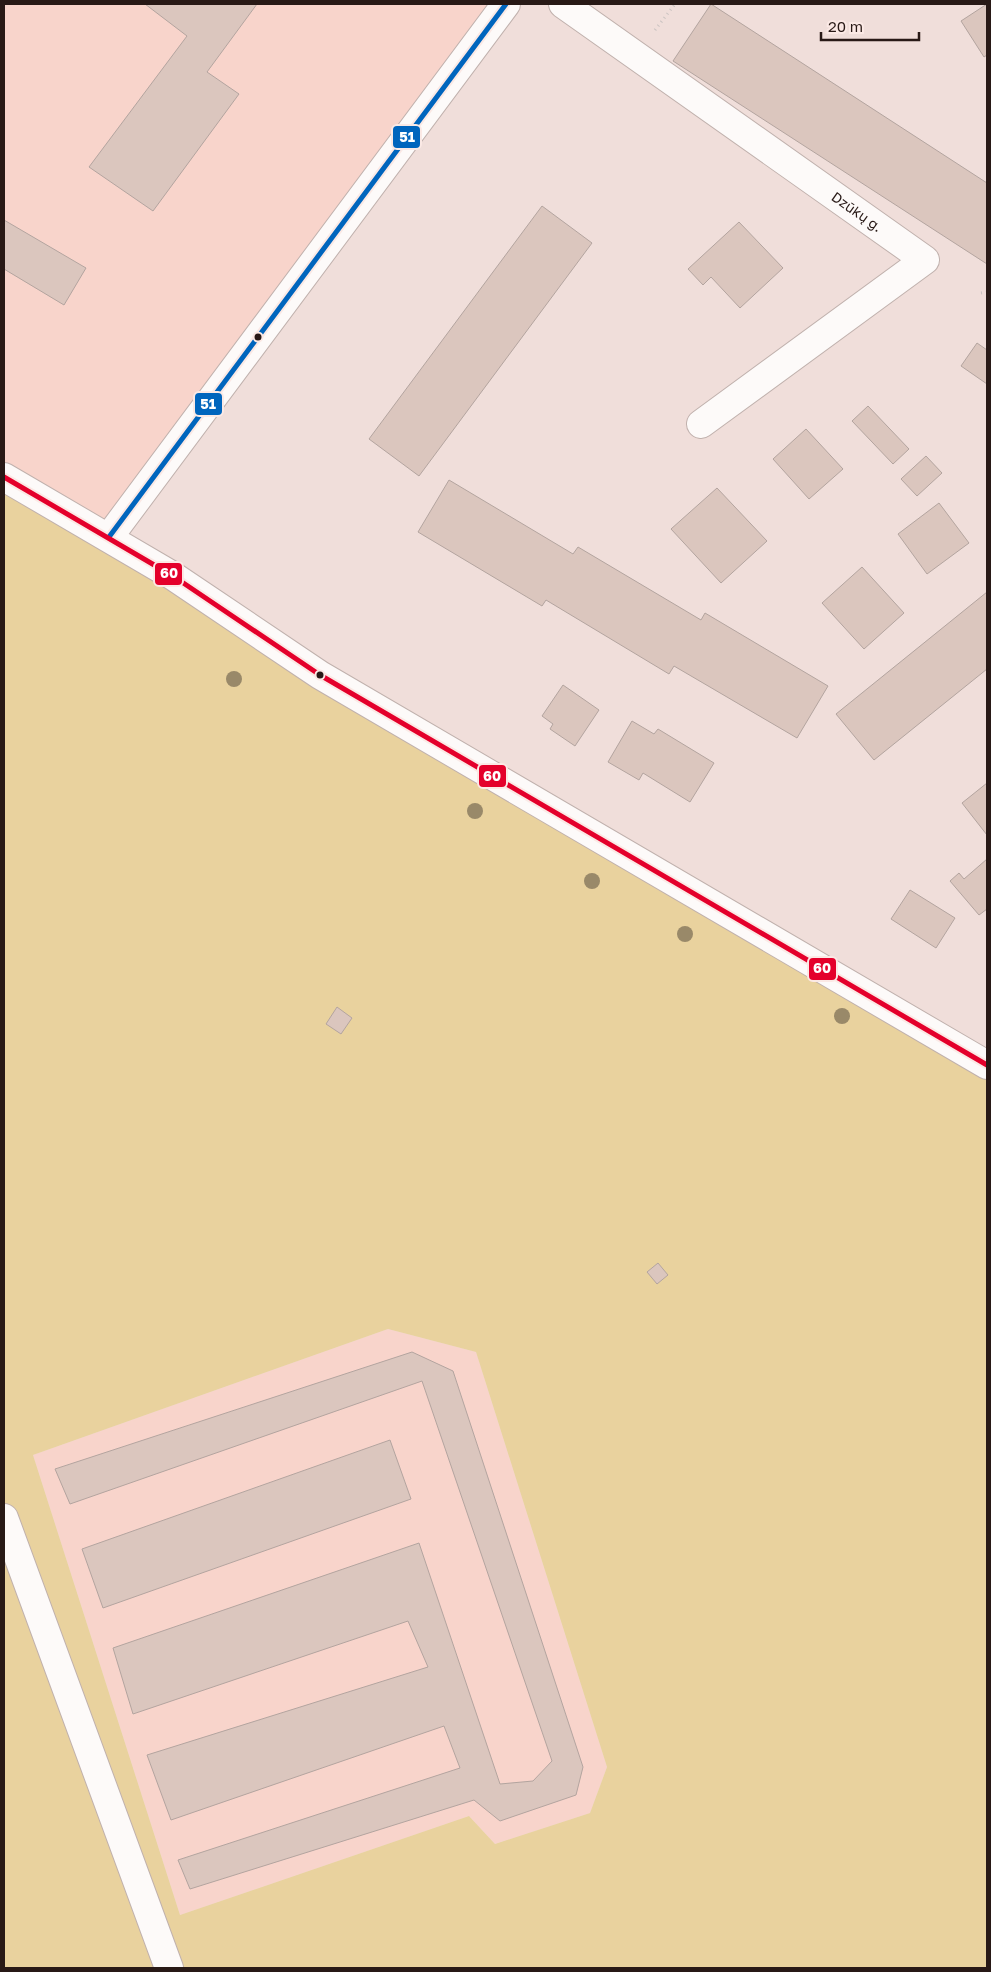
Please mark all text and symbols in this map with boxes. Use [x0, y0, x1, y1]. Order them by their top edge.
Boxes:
scale bar [821, 10, 918, 42]
text: 20 m [828, 17, 863, 35]
line badge: 51 [392, 125, 421, 149]
text: 51 [399, 128, 415, 145]
street label: Dzūkų g. [829, 188, 886, 235]
unlabelled marker [253, 332, 263, 342]
line badge: 51 [194, 392, 223, 416]
text: 51 [200, 395, 216, 412]
line badge: 60 [154, 562, 183, 586]
text: 60 [160, 564, 178, 581]
unlabelled marker [315, 670, 325, 680]
line badge: 60 [478, 764, 507, 788]
text: 60 [483, 767, 501, 784]
line badge: 60 [808, 957, 837, 981]
text: 60 [813, 959, 831, 976]

